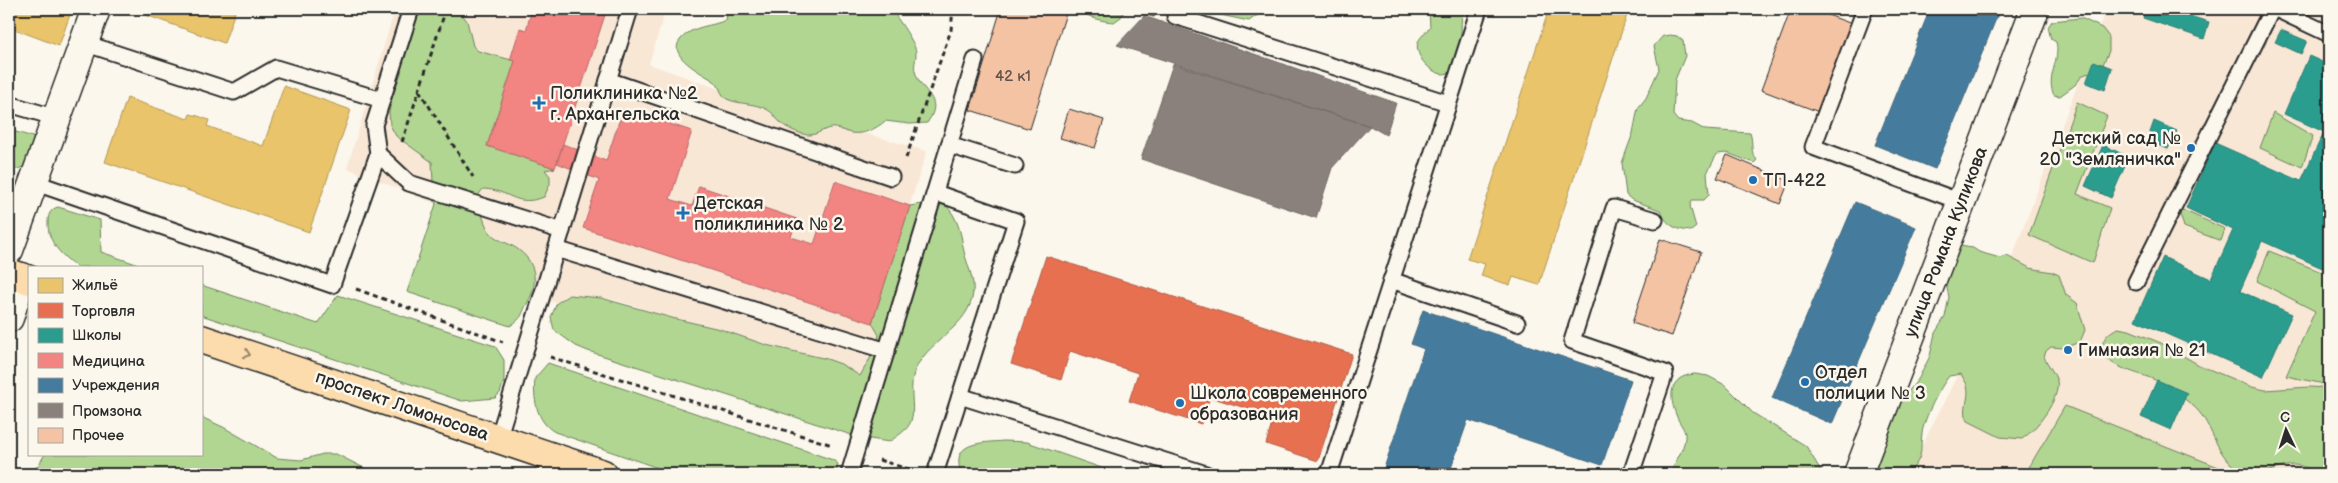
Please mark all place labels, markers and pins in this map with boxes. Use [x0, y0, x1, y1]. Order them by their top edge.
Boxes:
place label: Поликлиника №2 г. Архангельска [550, 83, 698, 125]
marker: Поликлиника №2 г. Архангельска [532, 96, 546, 110]
place label: Детский сад № 20 "Земляничка" [2039, 128, 2181, 170]
marker: Детский сад № 20 "Земляничка" [2185, 142, 2197, 154]
place label: ТП-422 [1763, 170, 1826, 191]
marker: ТП-422 [1747, 174, 1759, 186]
place label: Детская поликлиника № 2 [694, 193, 844, 235]
marker: Детская поликлиника № 2 [676, 206, 690, 220]
place label: Гимназия № 21 [2078, 340, 2206, 361]
marker: Гимназия № 21 [2062, 344, 2074, 356]
place label: Отдел полиции № 3 [1815, 362, 1926, 404]
marker: Отдел полиции № 3 [1799, 376, 1811, 388]
place label: Школа современного образования [1190, 383, 1367, 425]
marker: Школа современного образования [1174, 397, 1186, 409]

